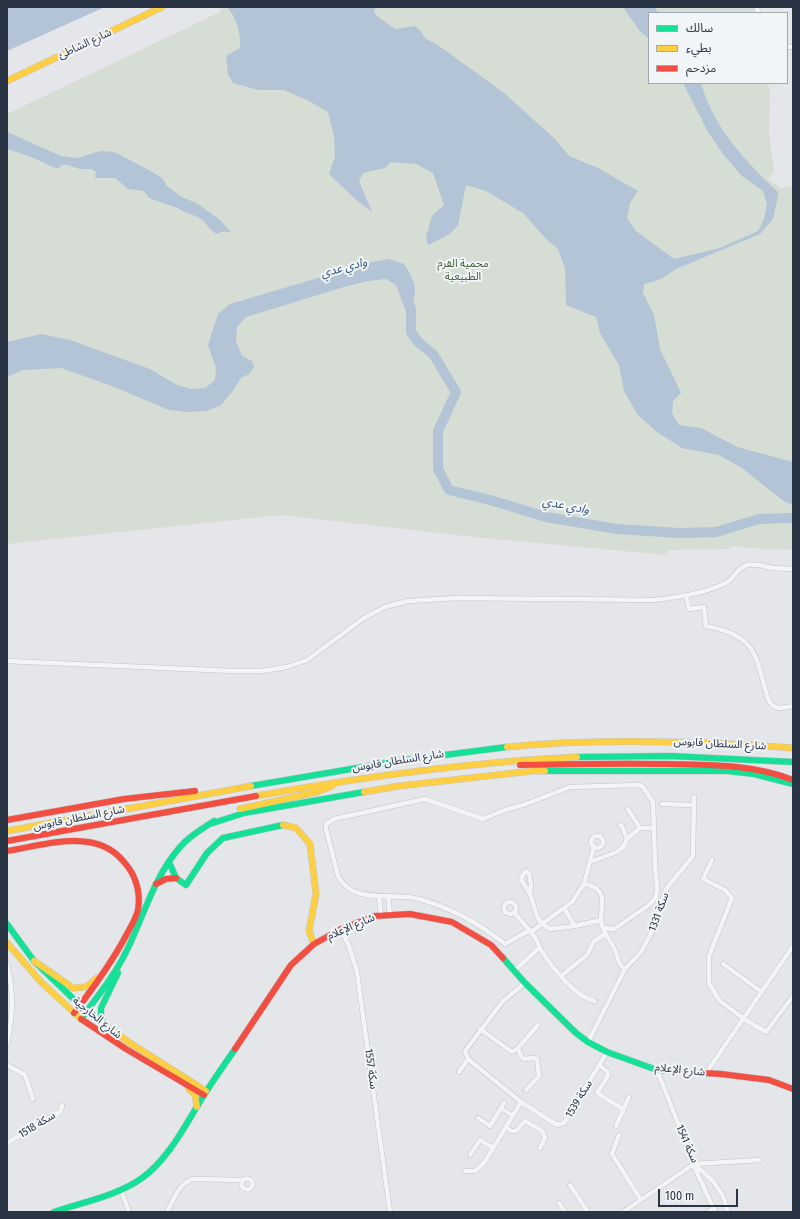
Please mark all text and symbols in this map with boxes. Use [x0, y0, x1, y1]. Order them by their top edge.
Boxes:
legend [648, 12, 788, 84]
text: سالك [686, 21, 713, 35]
street label: شارع الشاطئ [56, 26, 114, 62]
text: بطيء [686, 41, 712, 55]
text: مزدحم [686, 61, 716, 75]
water label: وادي عدي [319, 255, 369, 281]
park label: محمية القرم الطبيعية [437, 257, 489, 283]
water label: وادي عدي [541, 494, 591, 518]
street label: شارع السلطان قابوس [673, 735, 767, 753]
street label: شارع السلطان قابوس [351, 747, 445, 775]
street label: شارع السلطان قابوس [32, 803, 126, 833]
street label: سكة 1331 [646, 891, 672, 933]
street label: شارع الإعلام [325, 911, 377, 943]
street label: شارع الخارجية [70, 994, 124, 1042]
street label: سكة 1557 [362, 1048, 380, 1090]
street label: شارع الإعلام [654, 1061, 706, 1079]
street label: سكة 1539 [563, 1078, 595, 1120]
street label: سكة 1518 [16, 1109, 58, 1141]
street label: سكة 1541 [673, 1123, 701, 1165]
scale bar [660, 1181, 740, 1207]
text: 100 m [665, 1189, 694, 1203]

